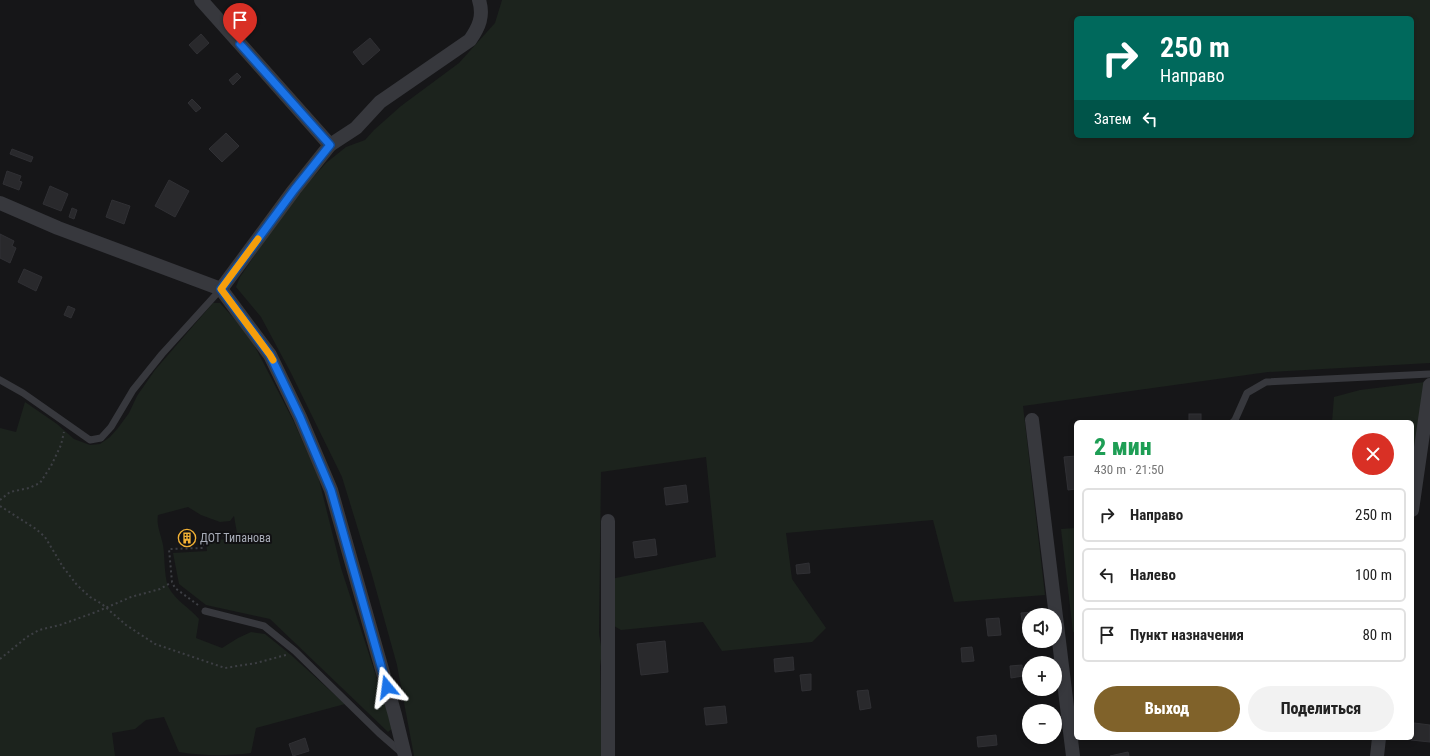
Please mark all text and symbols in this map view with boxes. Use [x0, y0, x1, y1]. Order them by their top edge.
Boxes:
pin [223, 3, 257, 44]
icon: arrive [229, 9, 251, 31]
text: 250 m [1160, 31, 1230, 64]
icon: right [1094, 32, 1146, 84]
text: Направо [1160, 65, 1225, 86]
icon: left [1139, 108, 1161, 130]
text: Затем [1094, 110, 1131, 128]
text: 2 мин [1094, 433, 1152, 461]
button: close [1352, 433, 1394, 475]
text: 430 m · 21:50 [1094, 462, 1164, 477]
icon: right [1096, 504, 1118, 526]
text: Направо [1130, 506, 1183, 524]
text: 250 m [1355, 506, 1392, 524]
building icon: ДОТ Типанова [177, 528, 197, 548]
place label: ДОТ Типанова [200, 531, 271, 545]
icon: left [1096, 564, 1118, 586]
text: Налево [1130, 566, 1176, 584]
text: 100 m [1355, 566, 1392, 584]
map controls [1022, 608, 1062, 744]
button: sound [1022, 608, 1062, 648]
icon: arrive [1096, 624, 1118, 646]
text: Пункт назначения [1130, 626, 1244, 644]
text: 80 m [1362, 626, 1392, 644]
button: + [1022, 656, 1062, 696]
position arrow [366, 666, 408, 708]
button: Выход [1094, 686, 1240, 732]
button: Поделиться [1248, 686, 1394, 732]
button: − [1022, 704, 1062, 744]

